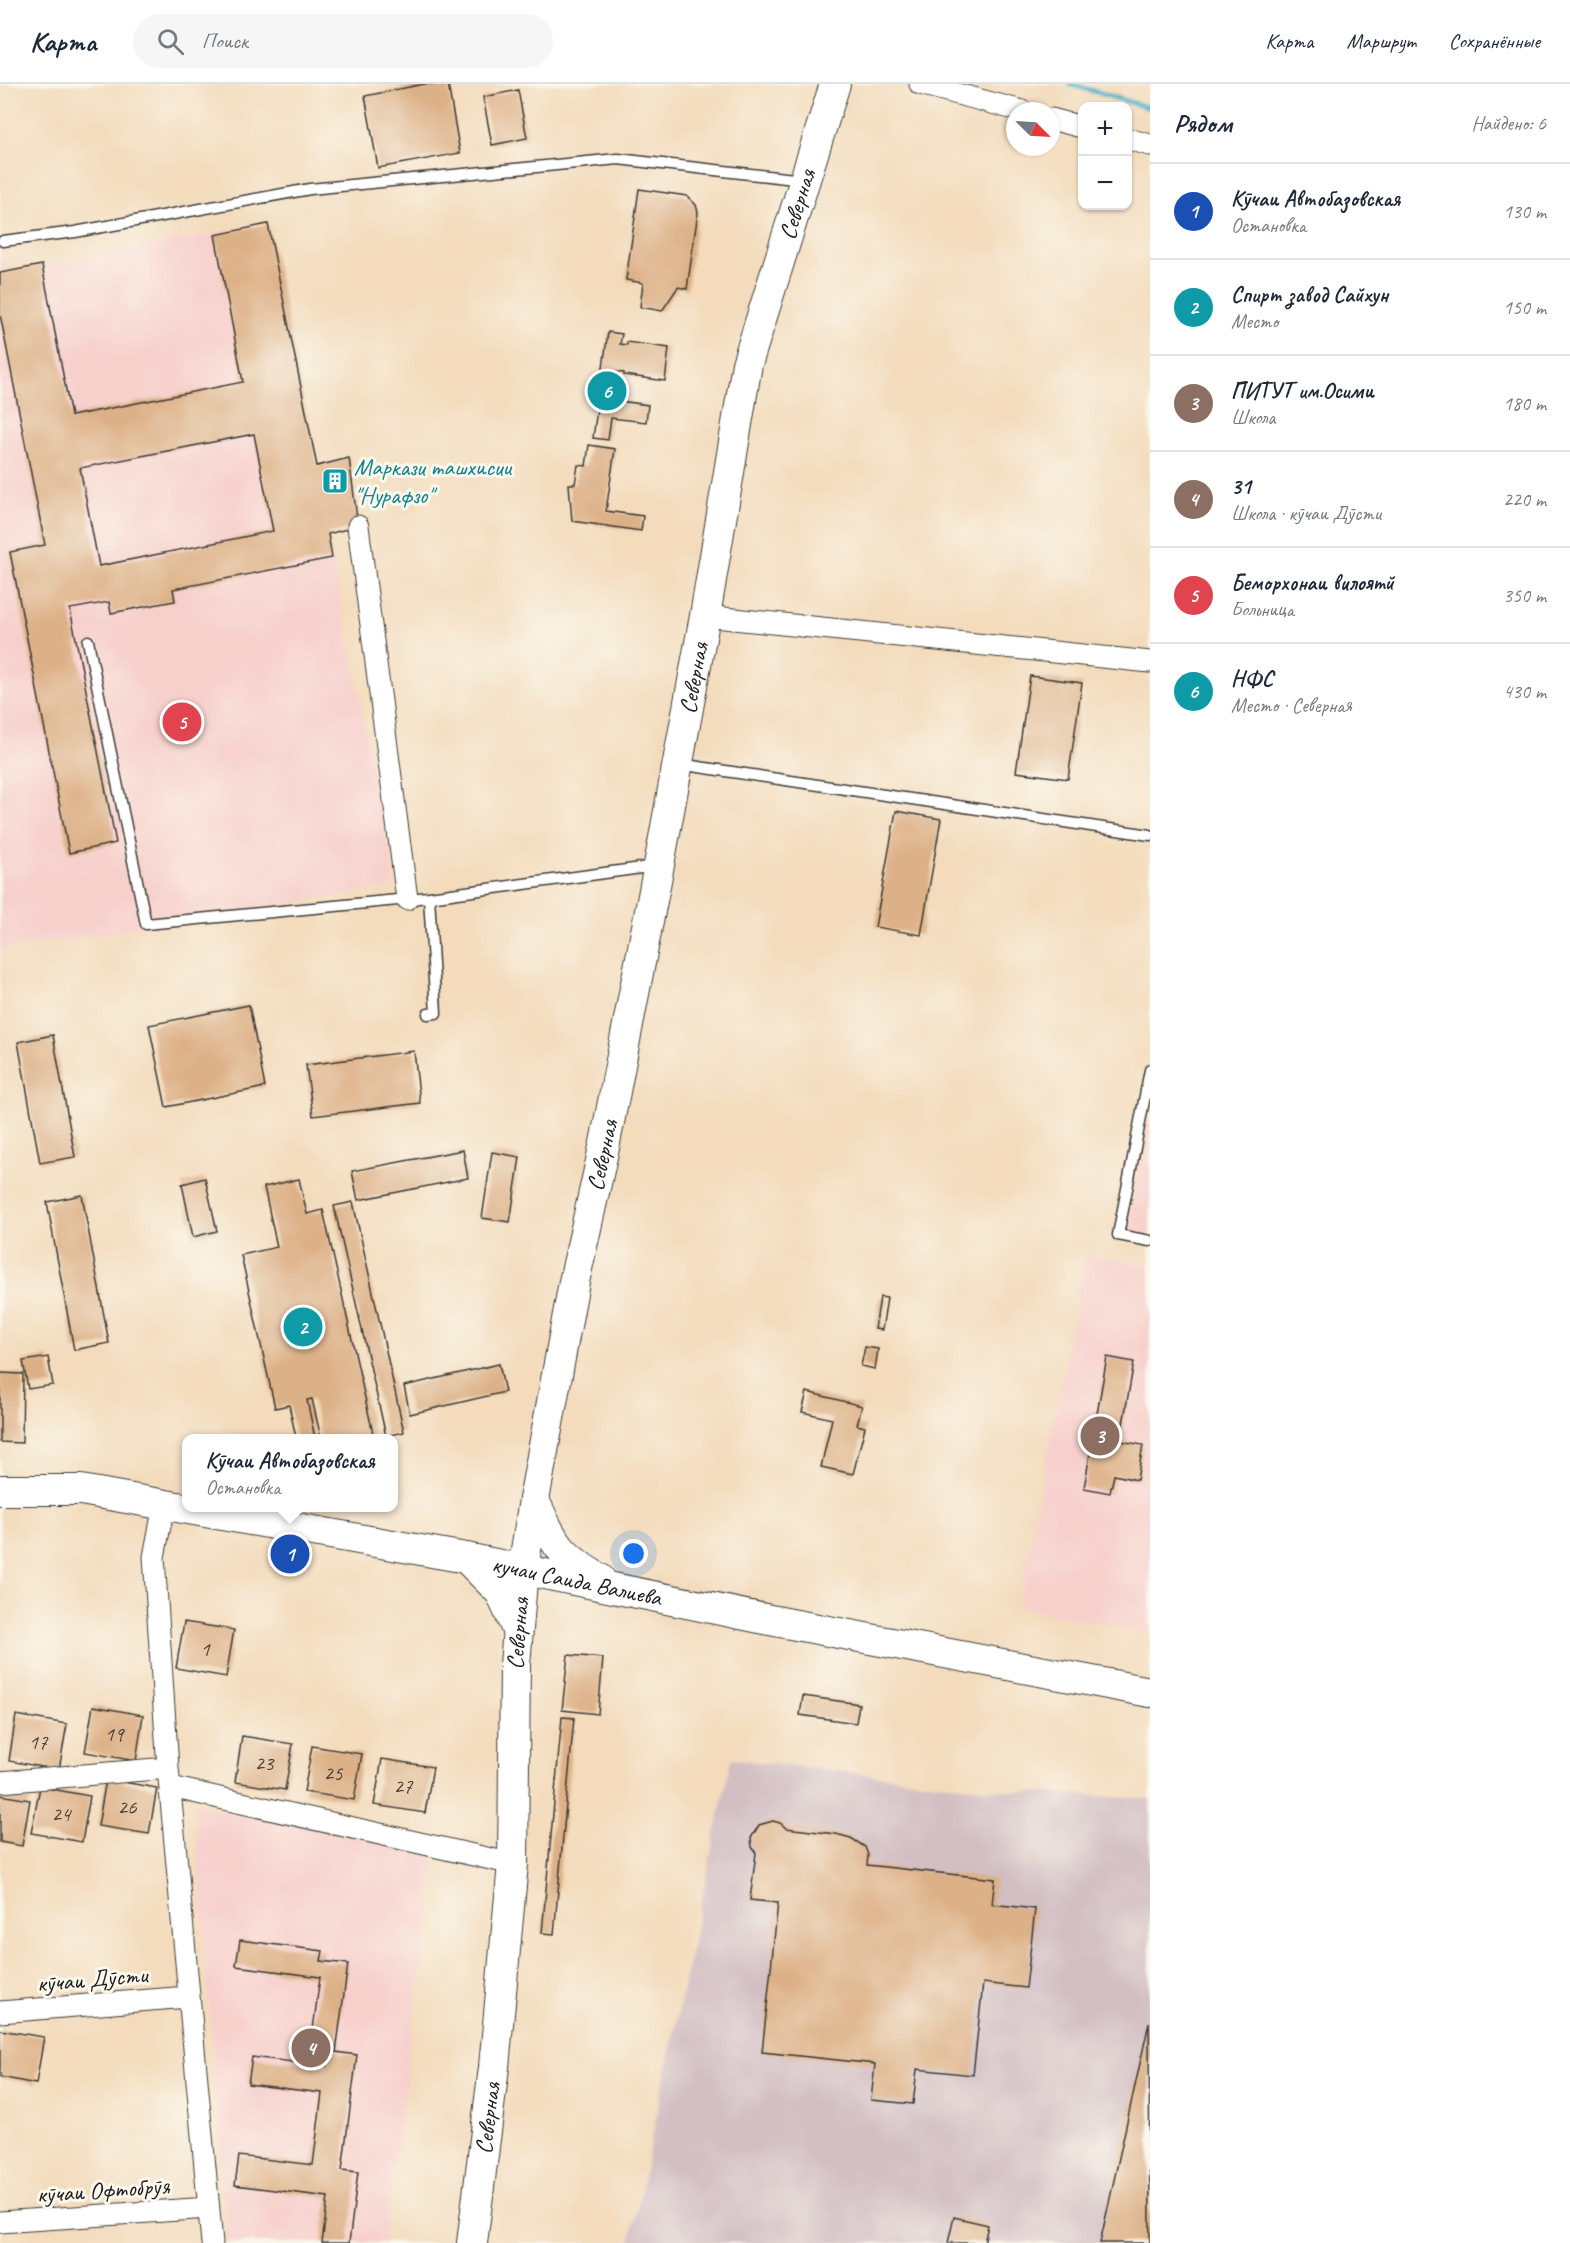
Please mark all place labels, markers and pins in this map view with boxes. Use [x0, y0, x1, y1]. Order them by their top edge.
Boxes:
pin: 6 [588, 368, 626, 414]
place label: Маркази ташхисии "Нурафзо" [354, 452, 513, 510]
building icon: Маркази ташхисии "Нурафзо" [320, 466, 350, 496]
pin: 5 [162, 700, 201, 744]
pin: 2 [284, 1304, 322, 1350]
pin: 3 [1080, 1414, 1120, 1458]
pin: 1 [270, 1532, 310, 1576]
pin: 4 [292, 2026, 330, 2070]

